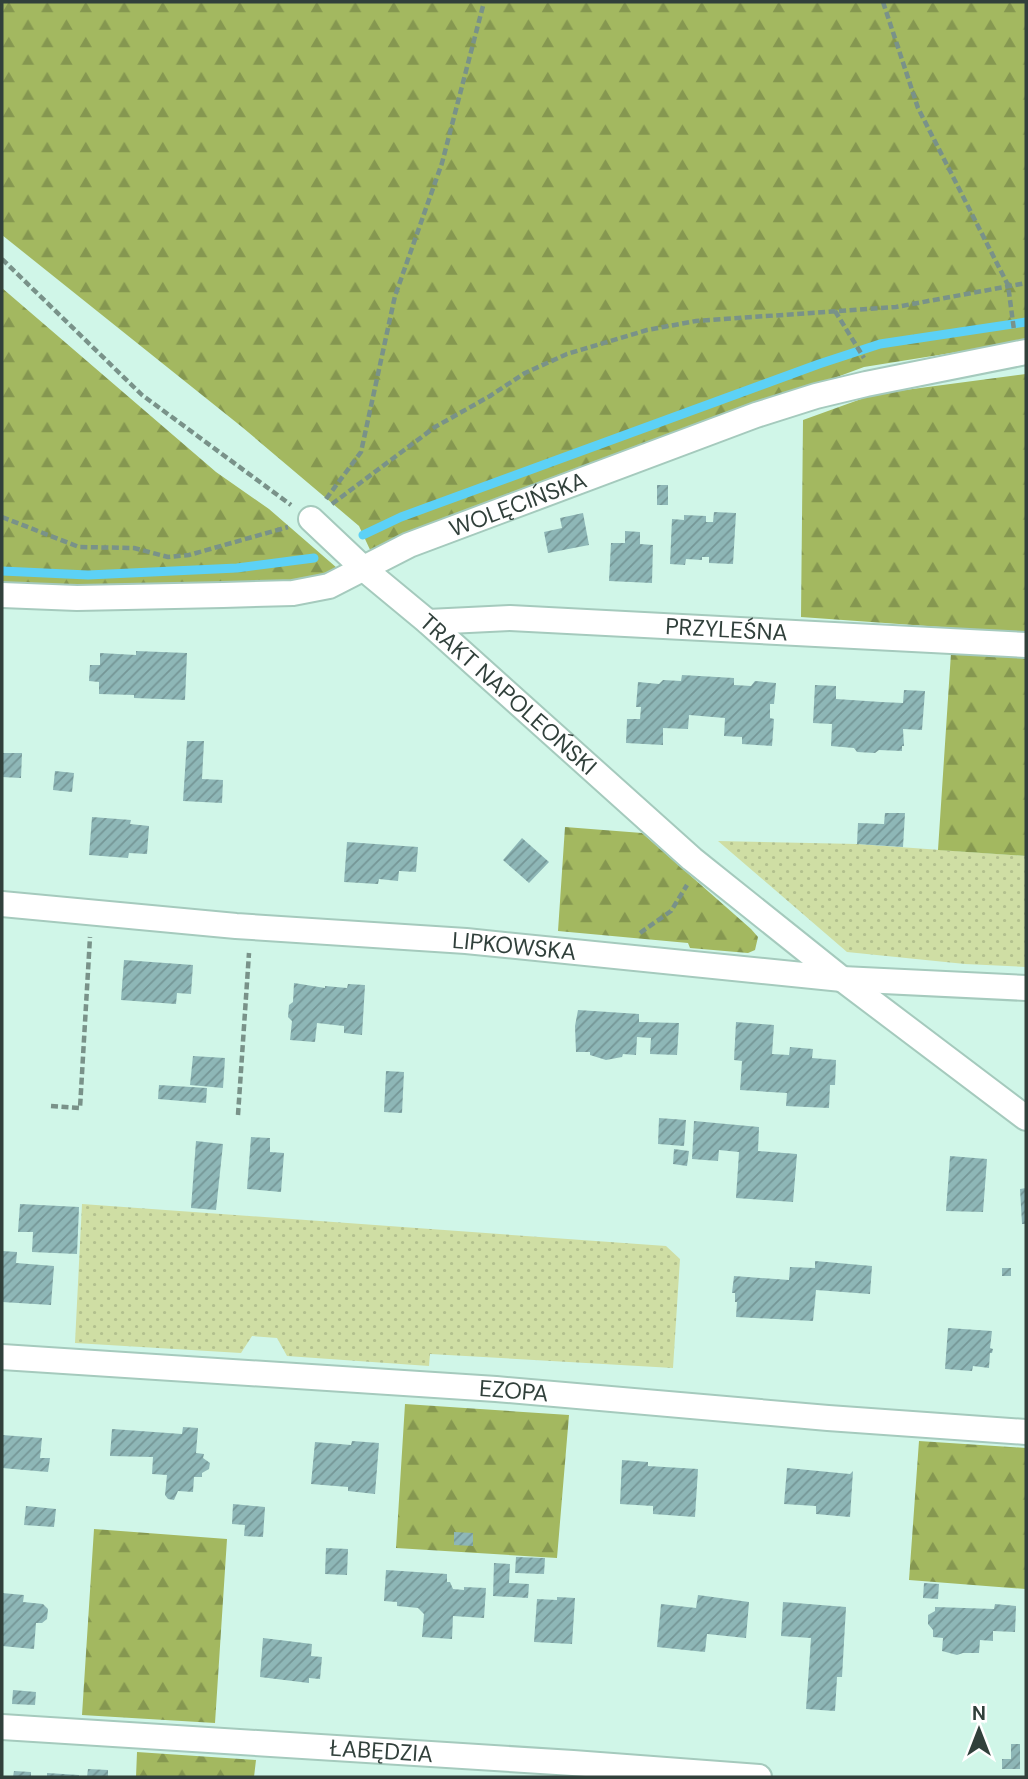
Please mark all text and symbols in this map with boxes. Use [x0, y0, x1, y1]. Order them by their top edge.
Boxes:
street label: WOLĘCIŃSKA [445, 465, 591, 544]
street label: TRAKT NAPOLEOŃSKI [414, 607, 603, 781]
street label: PRZYLEŚNA [665, 611, 789, 648]
street label: LIPKOWSKA [451, 925, 578, 967]
street label: EZOPA [478, 1373, 550, 1409]
north arrow [944, 1695, 1014, 1765]
text: N [972, 1701, 986, 1726]
street label: ŁABĘDZIA [328, 1733, 434, 1769]

